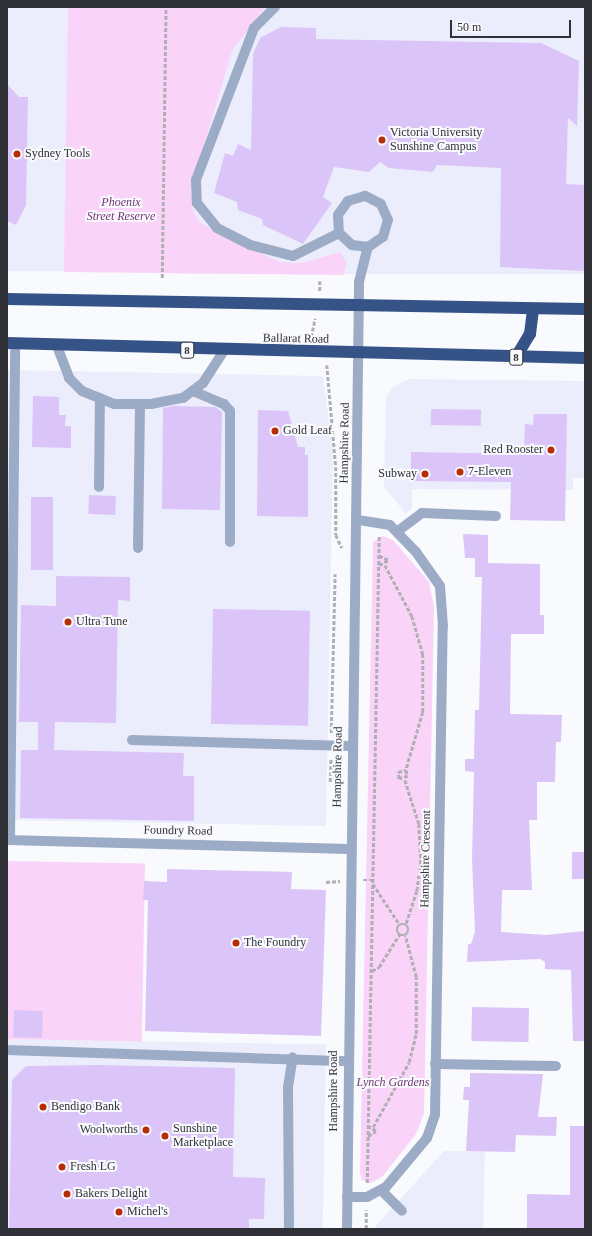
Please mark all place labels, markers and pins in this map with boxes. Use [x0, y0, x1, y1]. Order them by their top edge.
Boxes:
place label: Victoria University Sunshine Campus [390, 126, 482, 154]
marker: Victoria University Sunshine Campus [377, 135, 387, 145]
place label: Sydney Tools [25, 147, 90, 161]
marker: Sydney Tools [12, 149, 22, 159]
place label: Gold Leaf [283, 424, 332, 438]
marker: Gold Leaf [270, 426, 280, 436]
place label: Red Rooster [483, 443, 543, 457]
marker: Red Rooster [546, 445, 556, 455]
place label: 7-Eleven [468, 465, 511, 479]
place label: Subway [378, 467, 417, 481]
marker: 7-Eleven [455, 467, 465, 477]
marker: Subway [420, 469, 430, 479]
place label: Ultra Tune [76, 615, 128, 629]
marker: Ultra Tune [63, 617, 73, 627]
place label: The Foundry [244, 936, 306, 950]
marker: The Foundry [231, 938, 241, 948]
place label: Bendigo Bank [51, 1100, 120, 1114]
marker: Bendigo Bank [38, 1102, 48, 1112]
place label: Sunshine Marketplace [173, 1122, 233, 1150]
place label: Woolworths [80, 1123, 138, 1137]
marker: Woolworths [141, 1125, 151, 1135]
marker: Sunshine Marketplace [160, 1131, 170, 1141]
place label: Fresh LG [70, 1160, 116, 1174]
marker: Fresh LG [57, 1162, 67, 1172]
place label: Bakers Delight [75, 1187, 147, 1201]
marker: Bakers Delight [62, 1189, 72, 1199]
place label: Michel's [127, 1205, 168, 1219]
marker: Michel's [114, 1207, 124, 1217]

